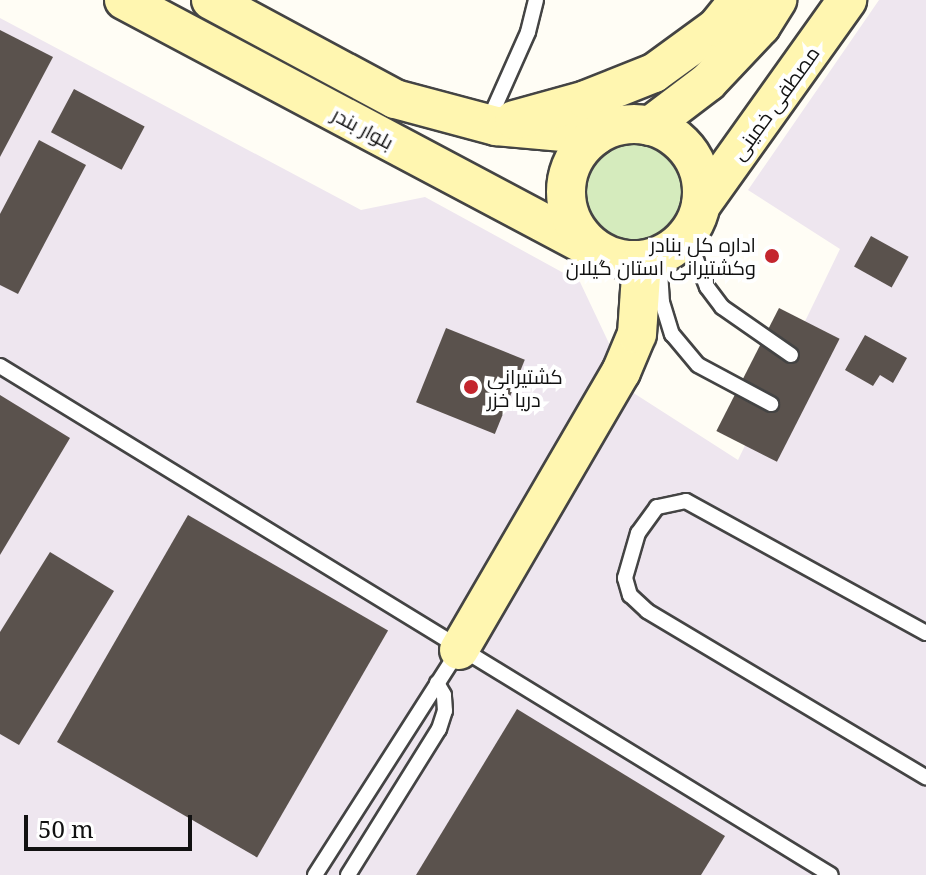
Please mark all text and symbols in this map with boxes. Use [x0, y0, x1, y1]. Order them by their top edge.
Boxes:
street label: مصطفی خمینی [726, 42, 824, 164]
street label: بلوار بندر [328, 102, 398, 154]
place label: اداره کل بنادر وکشتیرانی استان گیلان [566, 232, 756, 279]
marker: اداره کل بنادر وکشتیرانی استان گیلان [763, 247, 781, 265]
place label: کشتیرانی دریا خزر [487, 364, 563, 411]
marker: کشتیرانی دریا خزر [462, 378, 480, 396]
scale bar [28, 799, 196, 849]
text: 50 m [38, 812, 94, 845]

